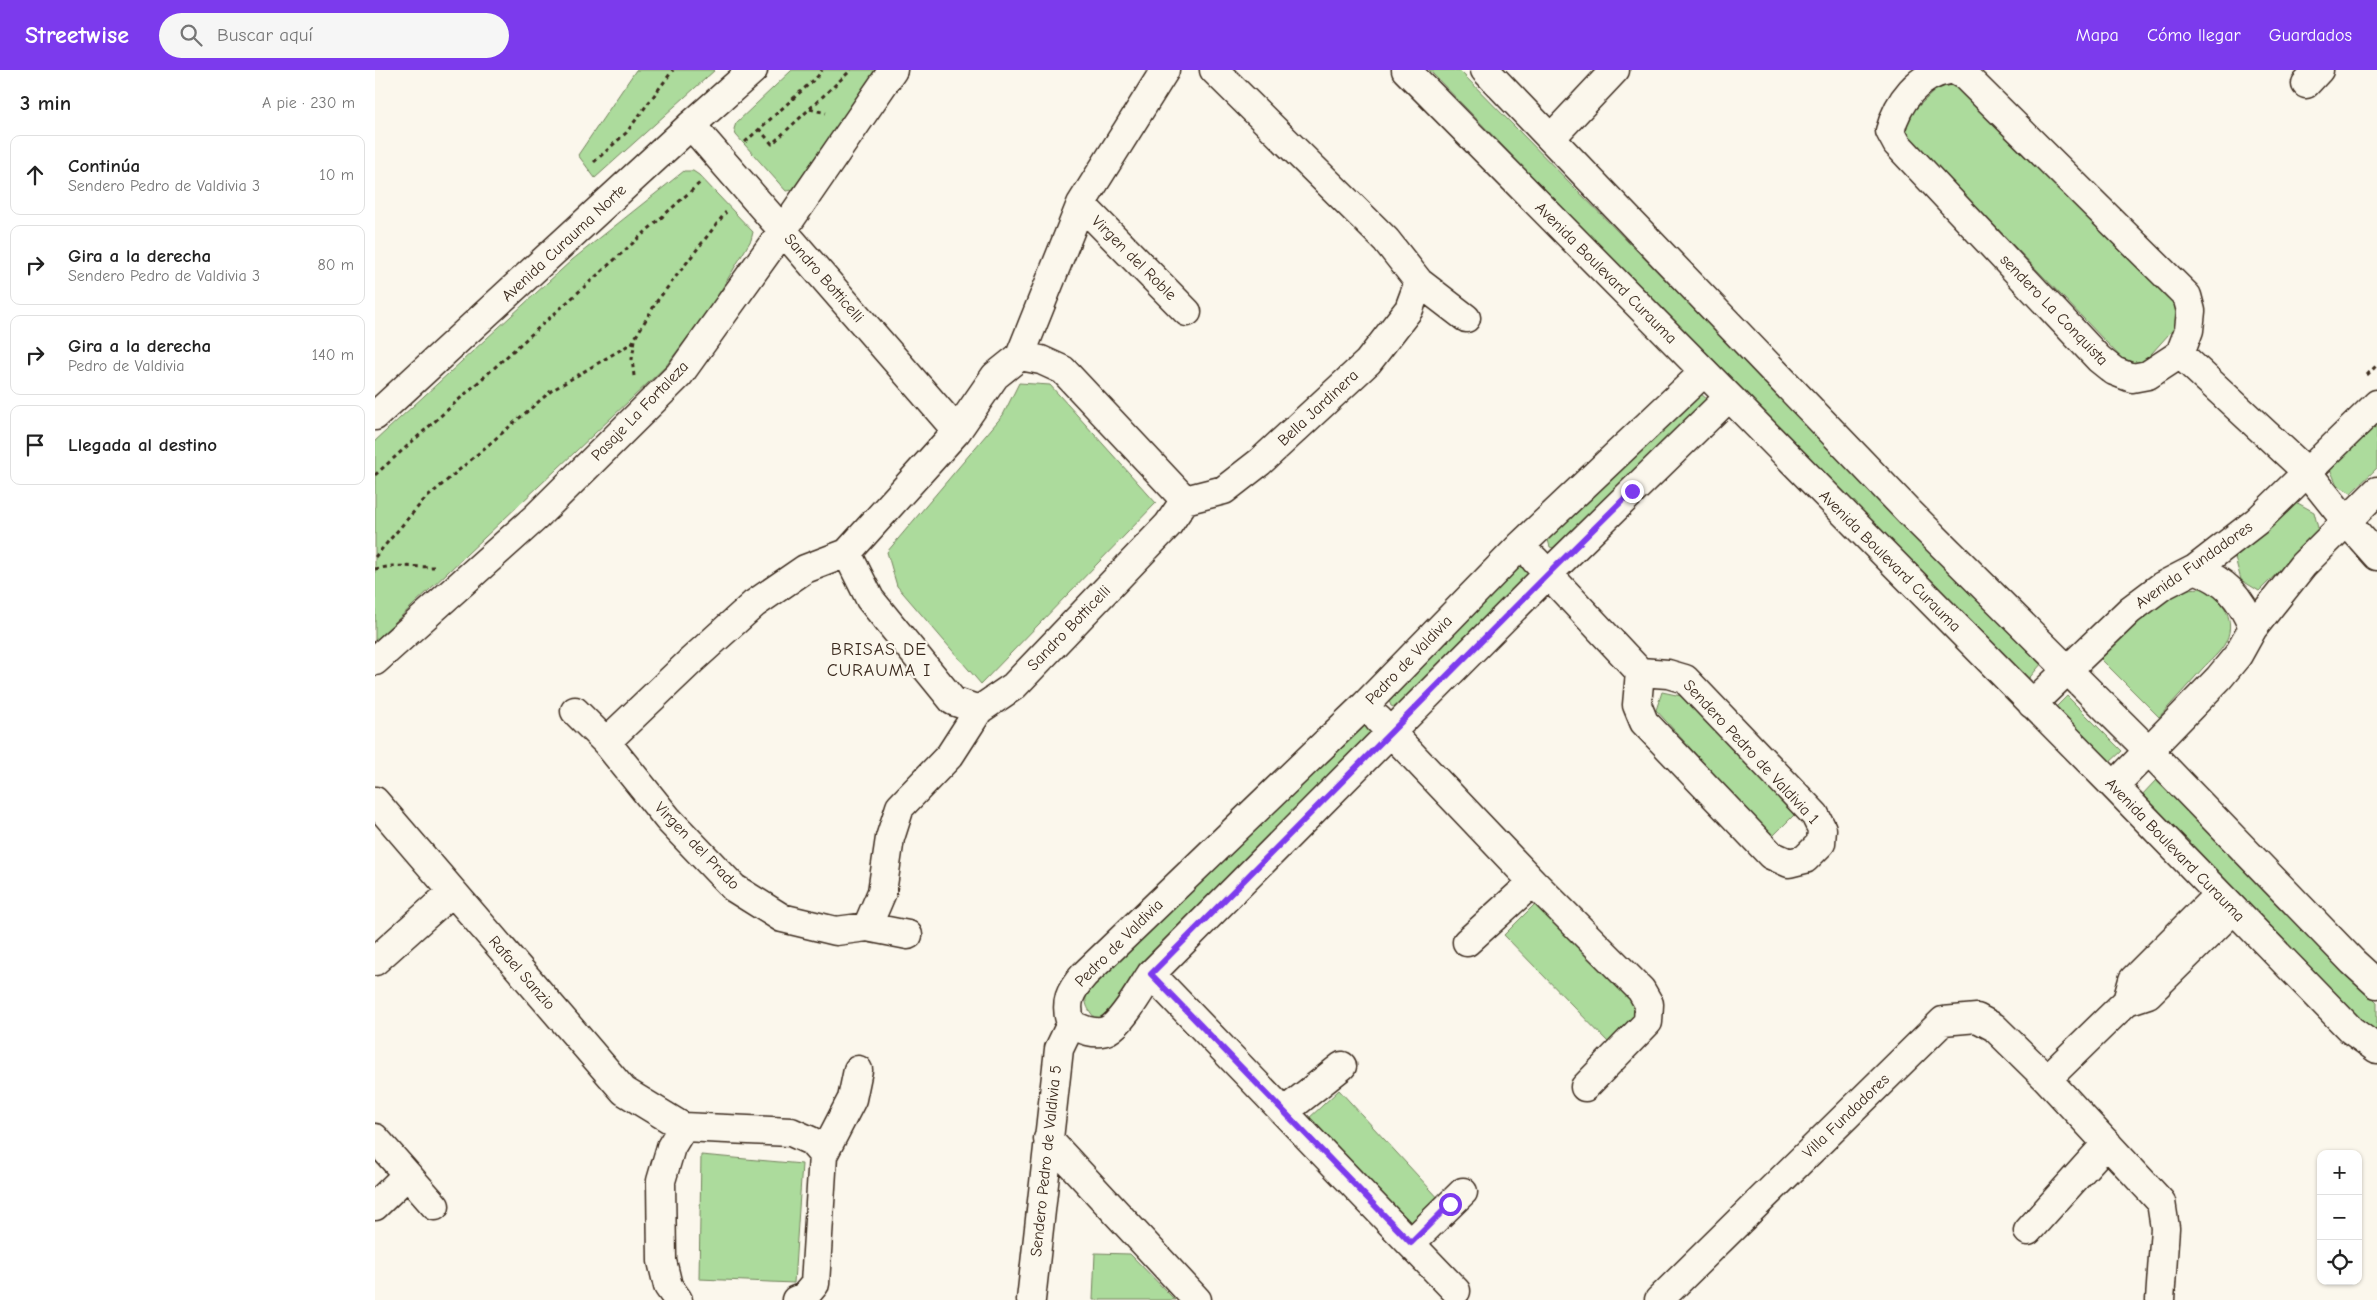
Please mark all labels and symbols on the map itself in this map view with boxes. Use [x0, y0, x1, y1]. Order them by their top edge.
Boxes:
street label: Avenida Curauma Norte [498, 181, 630, 305]
street label: Avenida Boulevard Curauma [1532, 199, 1680, 347]
street label: Virgen del Roble [1088, 212, 1180, 304]
street label: Sandro Botticelli [781, 230, 867, 326]
street label: sendero La Conquista [1996, 251, 2112, 369]
street label: Pasaje La Fortaleza [588, 357, 692, 465]
street label: Bella Jardinera [1274, 366, 1362, 450]
route end [1621, 480, 1644, 503]
street label: Avenida Boulevard Curauma [1816, 487, 1964, 635]
street label: Avenida Fundadores [2132, 518, 2256, 612]
street label: Sandro Botticelli [1024, 582, 1114, 674]
street label: Pedro de Valdivia [1362, 612, 1456, 708]
district label: BRISAS DE CURAUMA I [827, 639, 931, 681]
street label: Sendero Pedro de Valdivia 1 [1679, 676, 1823, 828]
street label: Avenida Boulevard Curauma [2102, 774, 2248, 926]
street label: Virgen del Prado [651, 799, 743, 893]
street label: Pedro de Valdivia [1071, 895, 1167, 991]
street label: Rafael Sanzio [485, 932, 559, 1014]
street label: Sendero Pedro de Valdivia 5 [1027, 1064, 1065, 1258]
street label: Villa Fundadores [1799, 1070, 1893, 1162]
route start [1439, 1193, 1462, 1216]

